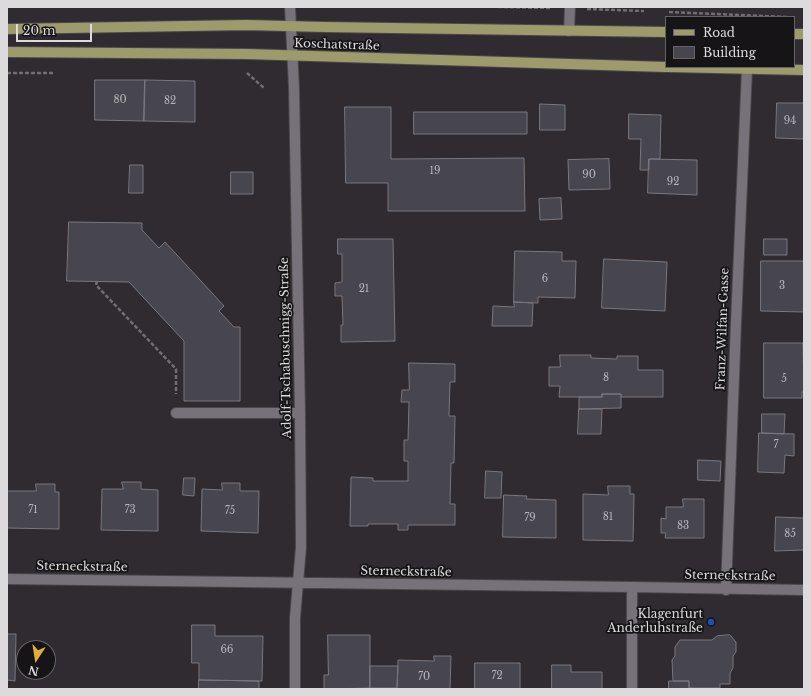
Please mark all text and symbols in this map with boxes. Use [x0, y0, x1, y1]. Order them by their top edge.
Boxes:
scale bar [18, 16, 94, 42]
legend [665, 16, 795, 68]
text: 20 m [23, 23, 55, 38]
text: Road [703, 25, 735, 40]
street label: Koschatstraße [294, 36, 380, 54]
text: Building [703, 45, 756, 60]
house number: 80 [113, 94, 127, 106]
house number: 82 [164, 95, 176, 107]
house number: 94 [784, 115, 796, 127]
house number: 19 [430, 165, 440, 177]
house number: 90 [582, 169, 596, 181]
house number: 92 [667, 176, 679, 188]
street label: Adolf-Tschabuschnigg-Straße [277, 257, 295, 439]
street label: Franz-Wilfan-Gasse [714, 267, 732, 391]
house number: 6 [542, 273, 548, 285]
house number: 3 [779, 280, 785, 292]
house number: 21 [359, 283, 369, 295]
house number: 8 [603, 372, 609, 384]
house number: 5 [781, 373, 787, 385]
house number: 7 [773, 439, 779, 451]
house number: 71 [28, 504, 38, 516]
house number: 73 [124, 504, 136, 516]
house number: 75 [225, 505, 235, 517]
house number: 81 [603, 511, 613, 523]
house number: 79 [524, 512, 536, 524]
house number: 83 [677, 520, 689, 532]
house number: 85 [784, 528, 796, 540]
street label: Sterneckstraße [36, 559, 128, 575]
street label: Sterneckstraße [360, 564, 452, 580]
street label: Sterneckstraße [684, 568, 776, 584]
place label: Klagenfurt Anderluhstraße [607, 608, 703, 636]
marker: Klagenfurt Anderluhstraße [706, 617, 716, 627]
north arrow [16, 640, 56, 680]
house number: 66 [221, 644, 233, 656]
text: N [27, 663, 40, 679]
house number: 72 [491, 670, 503, 682]
house number: 70 [418, 671, 430, 683]

